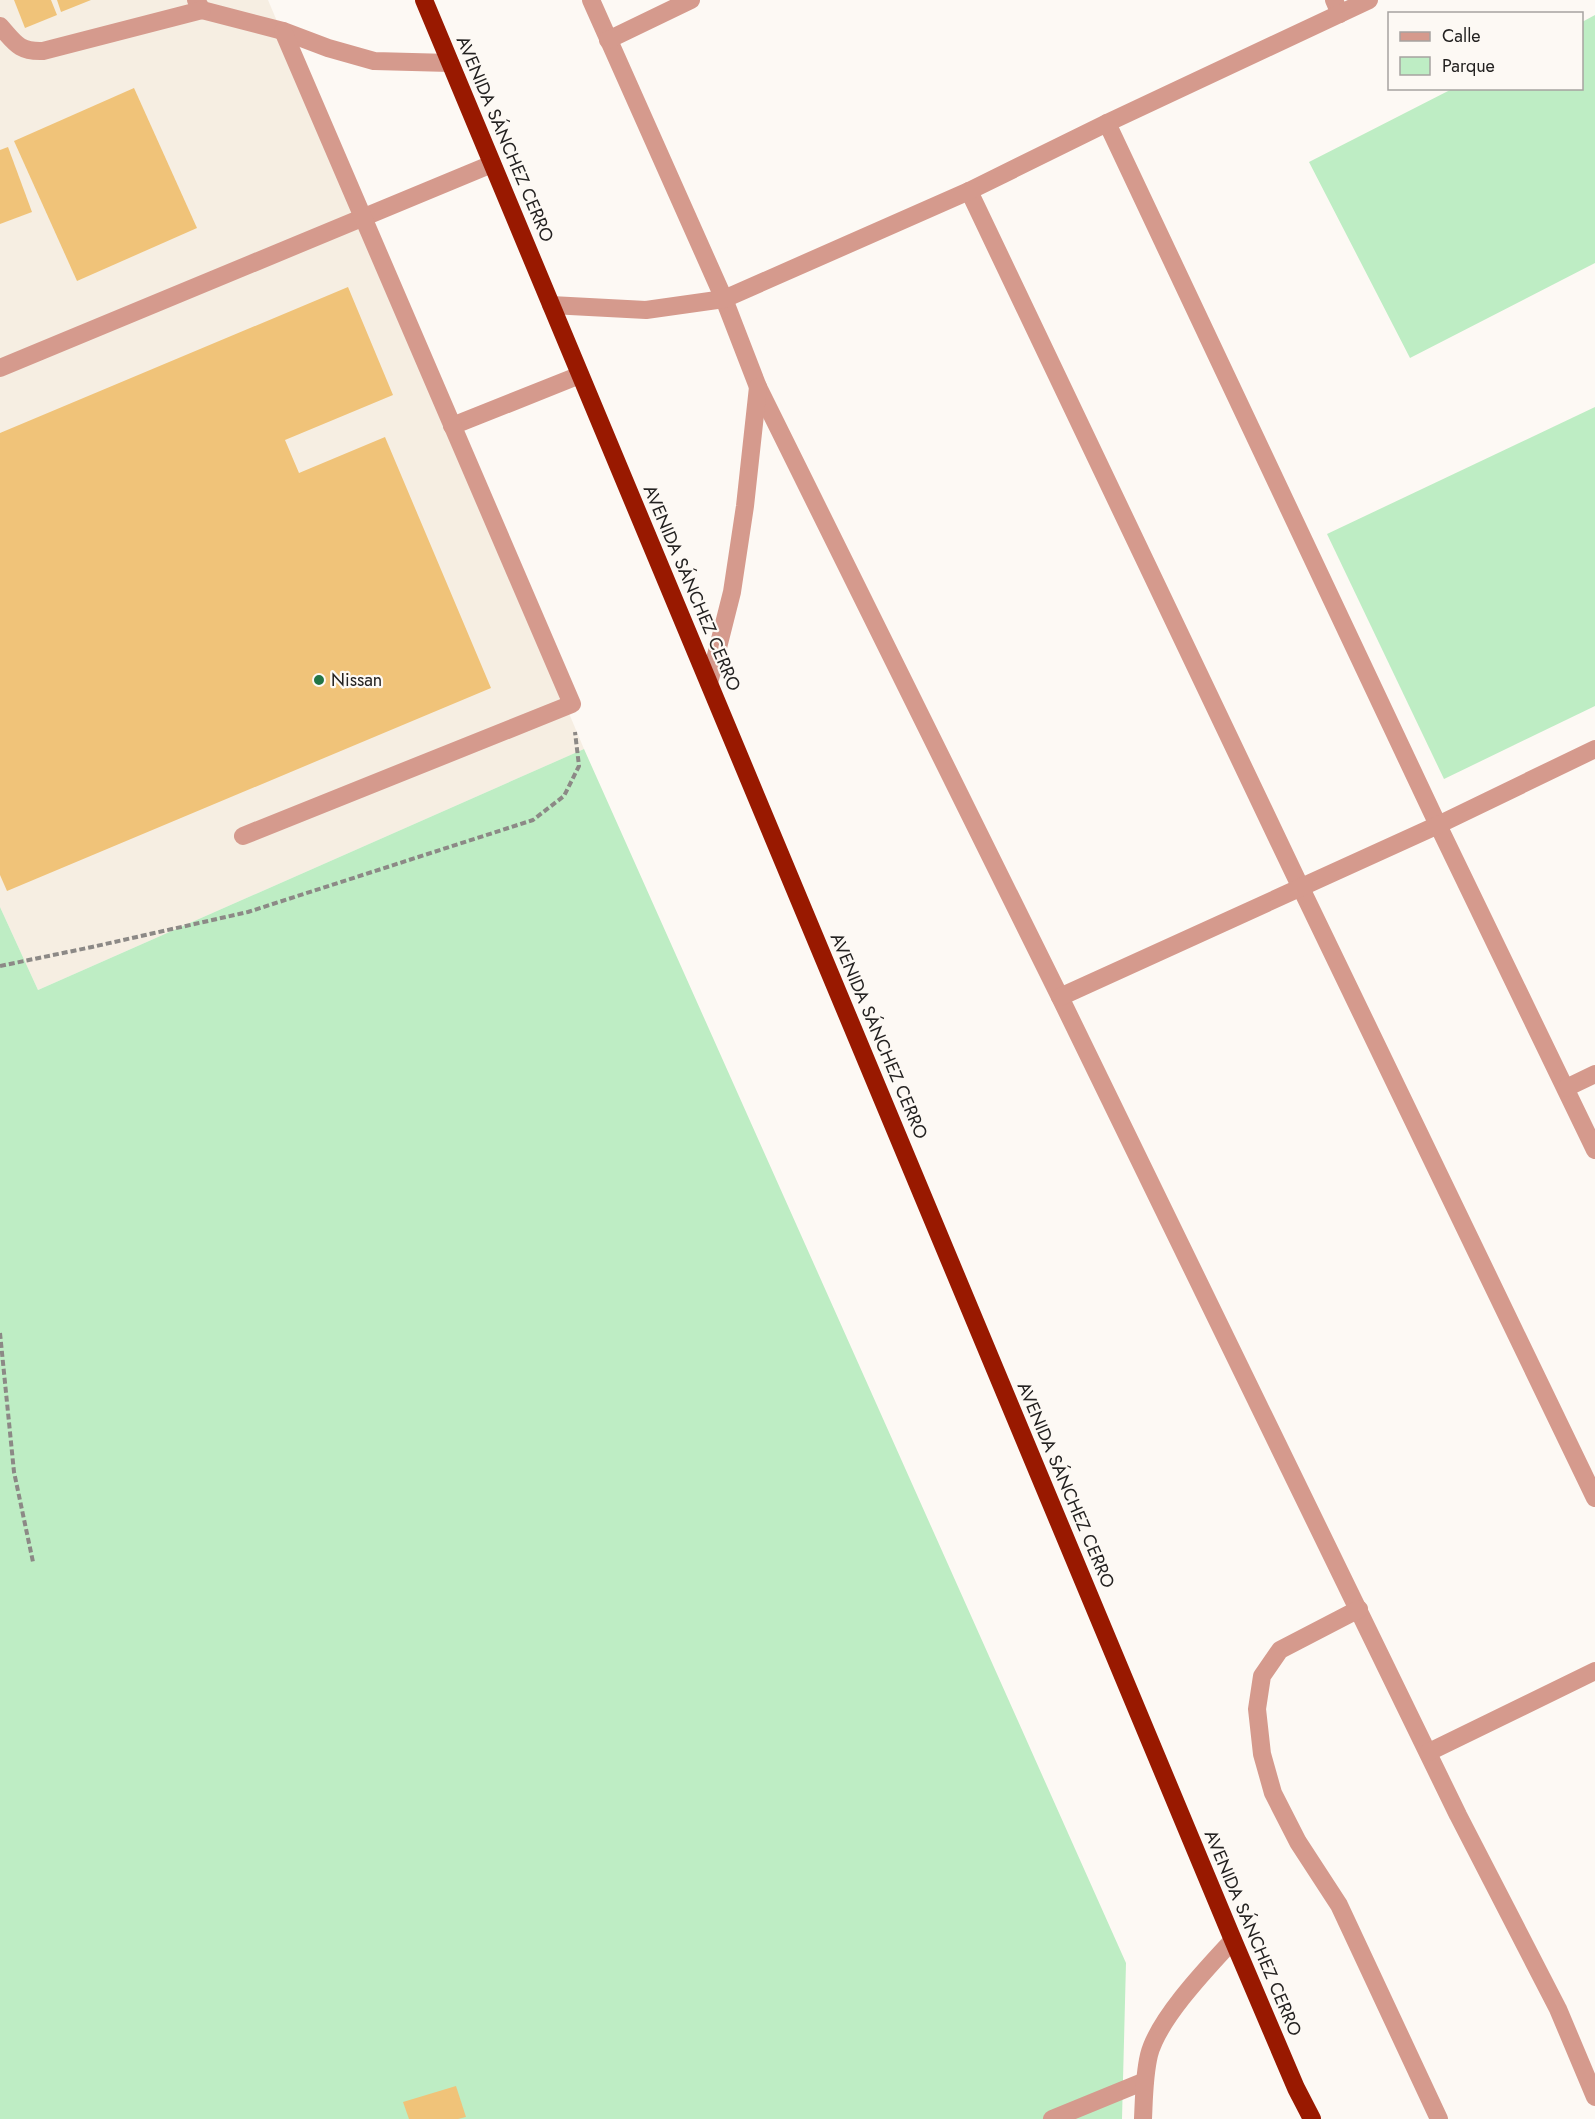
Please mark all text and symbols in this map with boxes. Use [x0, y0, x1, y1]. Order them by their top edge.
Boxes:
legend [1388, 12, 1583, 90]
text: Calle [1442, 23, 1481, 49]
street label: AVENIDA SÁNCHEZ CERRO [450, 32, 560, 246]
text: Parque [1442, 53, 1495, 79]
street label: AVENIDA SÁNCHEZ CERRO [637, 481, 747, 695]
place label: Nissan [331, 667, 382, 693]
marker: Nissan [312, 673, 326, 687]
street label: AVENIDA SÁNCHEZ CERRO [824, 929, 934, 1143]
street label: AVENIDA SÁNCHEZ CERRO [1011, 1378, 1121, 1592]
street label: AVENIDA SÁNCHEZ CERRO [1198, 1826, 1308, 2040]

